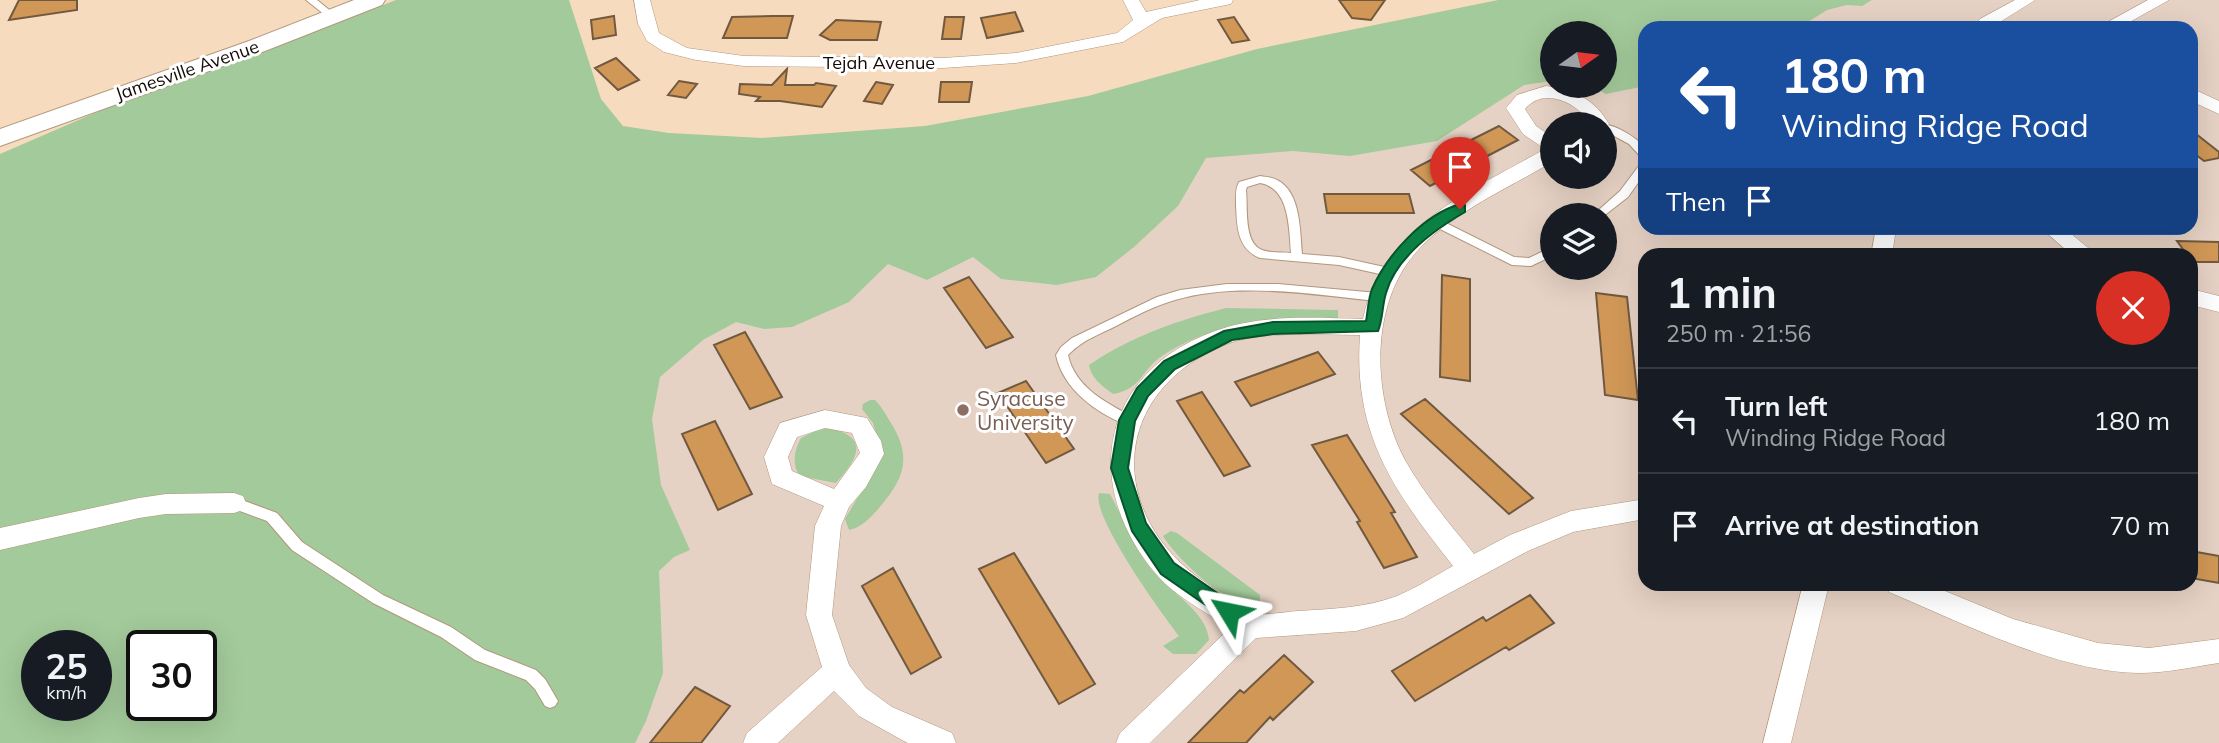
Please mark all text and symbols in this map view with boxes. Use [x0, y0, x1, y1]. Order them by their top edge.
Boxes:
north arrow [1540, 21, 1617, 98]
map controls [1540, 21, 1617, 280]
street label: Jamesville Avenue [112, 35, 262, 105]
text: 180 m [1781, 44, 1927, 105]
icon: left [1666, 49, 1757, 140]
street label: Tejah Avenue [823, 51, 935, 74]
text: Winding Ridge Road [1781, 105, 2089, 145]
button: sound [1540, 112, 1617, 189]
pin [1430, 137, 1490, 209]
icon: arrive [1441, 148, 1479, 186]
icon: arrive [1740, 182, 1778, 220]
text: Then [1666, 185, 1726, 218]
button: layers [1540, 203, 1617, 280]
text: 1 min [1666, 266, 1777, 319]
button: close [2096, 271, 2170, 345]
text: 250 m · 21:56 [1666, 319, 1811, 348]
place label: Syracuse University [977, 385, 1074, 435]
text: Turn left [1725, 390, 1827, 423]
marker: Syracuse University [955, 402, 971, 418]
icon: left [1666, 402, 1704, 440]
text: 180 m [2094, 404, 2170, 437]
text: Winding Ridge Road [1725, 423, 1946, 452]
icon: arrive [1666, 507, 1704, 545]
text: Arrive at destination [1725, 509, 1980, 542]
text: 70 m [2109, 509, 2170, 542]
position arrow [1192, 575, 1266, 649]
speed limit sign: 30 [126, 630, 217, 721]
text: 25 [45, 644, 88, 688]
text: km/h [46, 681, 87, 704]

